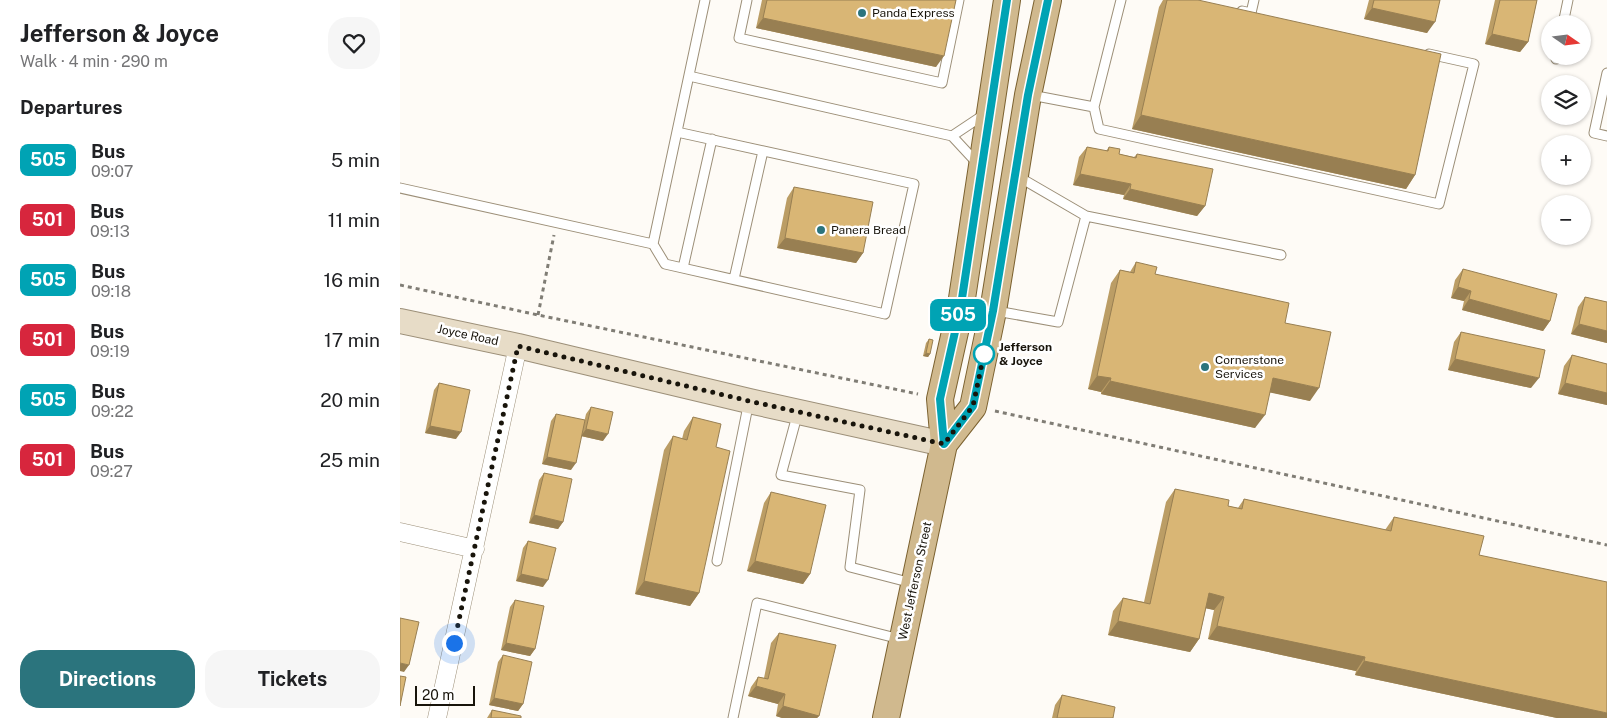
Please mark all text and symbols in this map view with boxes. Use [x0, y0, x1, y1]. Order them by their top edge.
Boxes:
place label: Panda Express [872, 6, 955, 20]
marker: Panda Express [856, 7, 868, 19]
north arrow [1541, 15, 1591, 65]
map controls [1541, 15, 1591, 245]
button: heart [328, 17, 380, 69]
text: Jefferson & Joyce [20, 19, 219, 47]
text: Walk · 4 min · 290 m [20, 52, 168, 71]
button: layers [1541, 75, 1591, 125]
text: Departures [20, 96, 123, 118]
button: + [1541, 135, 1591, 185]
text: Bus [91, 140, 125, 162]
text: 505 [30, 149, 66, 170]
text: 5 min [331, 149, 380, 171]
text: 09:07 [91, 162, 133, 181]
button: − [1541, 195, 1591, 245]
text: Bus [90, 200, 124, 222]
text: 501 [32, 209, 63, 230]
text: 11 min [328, 209, 380, 231]
text: 09:13 [90, 222, 130, 241]
place label: Panera Bread [831, 223, 906, 237]
marker: Panera Bread [815, 224, 827, 236]
text: Bus [91, 260, 125, 282]
text: 505 [30, 269, 66, 290]
text: 16 min [324, 269, 380, 291]
text: 09:18 [91, 282, 131, 301]
line badge: 505 [929, 299, 987, 331]
text: 505 [940, 304, 976, 325]
text: Bus [90, 320, 124, 342]
street label: Joyce Road [436, 322, 500, 348]
text: 501 [32, 329, 63, 350]
text: 17 min [324, 329, 380, 351]
place label: Jefferson & Joyce [999, 340, 1052, 368]
text: 09:19 [90, 342, 130, 361]
marker: Jefferson & Joyce [973, 343, 995, 365]
place label: Cornerstone Services [1215, 353, 1284, 381]
marker: Cornerstone Services [1199, 361, 1211, 373]
text: Bus [91, 380, 125, 402]
text: 505 [30, 389, 66, 410]
text: 20 min [320, 389, 380, 411]
text: 09:22 [91, 402, 134, 421]
text: Bus [90, 440, 124, 462]
text: 501 [32, 449, 63, 470]
text: 25 min [320, 449, 380, 471]
text: 09:27 [90, 462, 133, 481]
street label: West Jefferson Street [896, 520, 934, 642]
your location [442, 631, 467, 656]
button: Directions [20, 650, 195, 708]
button: Tickets [205, 650, 380, 708]
scale bar [415, 683, 475, 706]
text: 20 m [422, 687, 454, 703]

